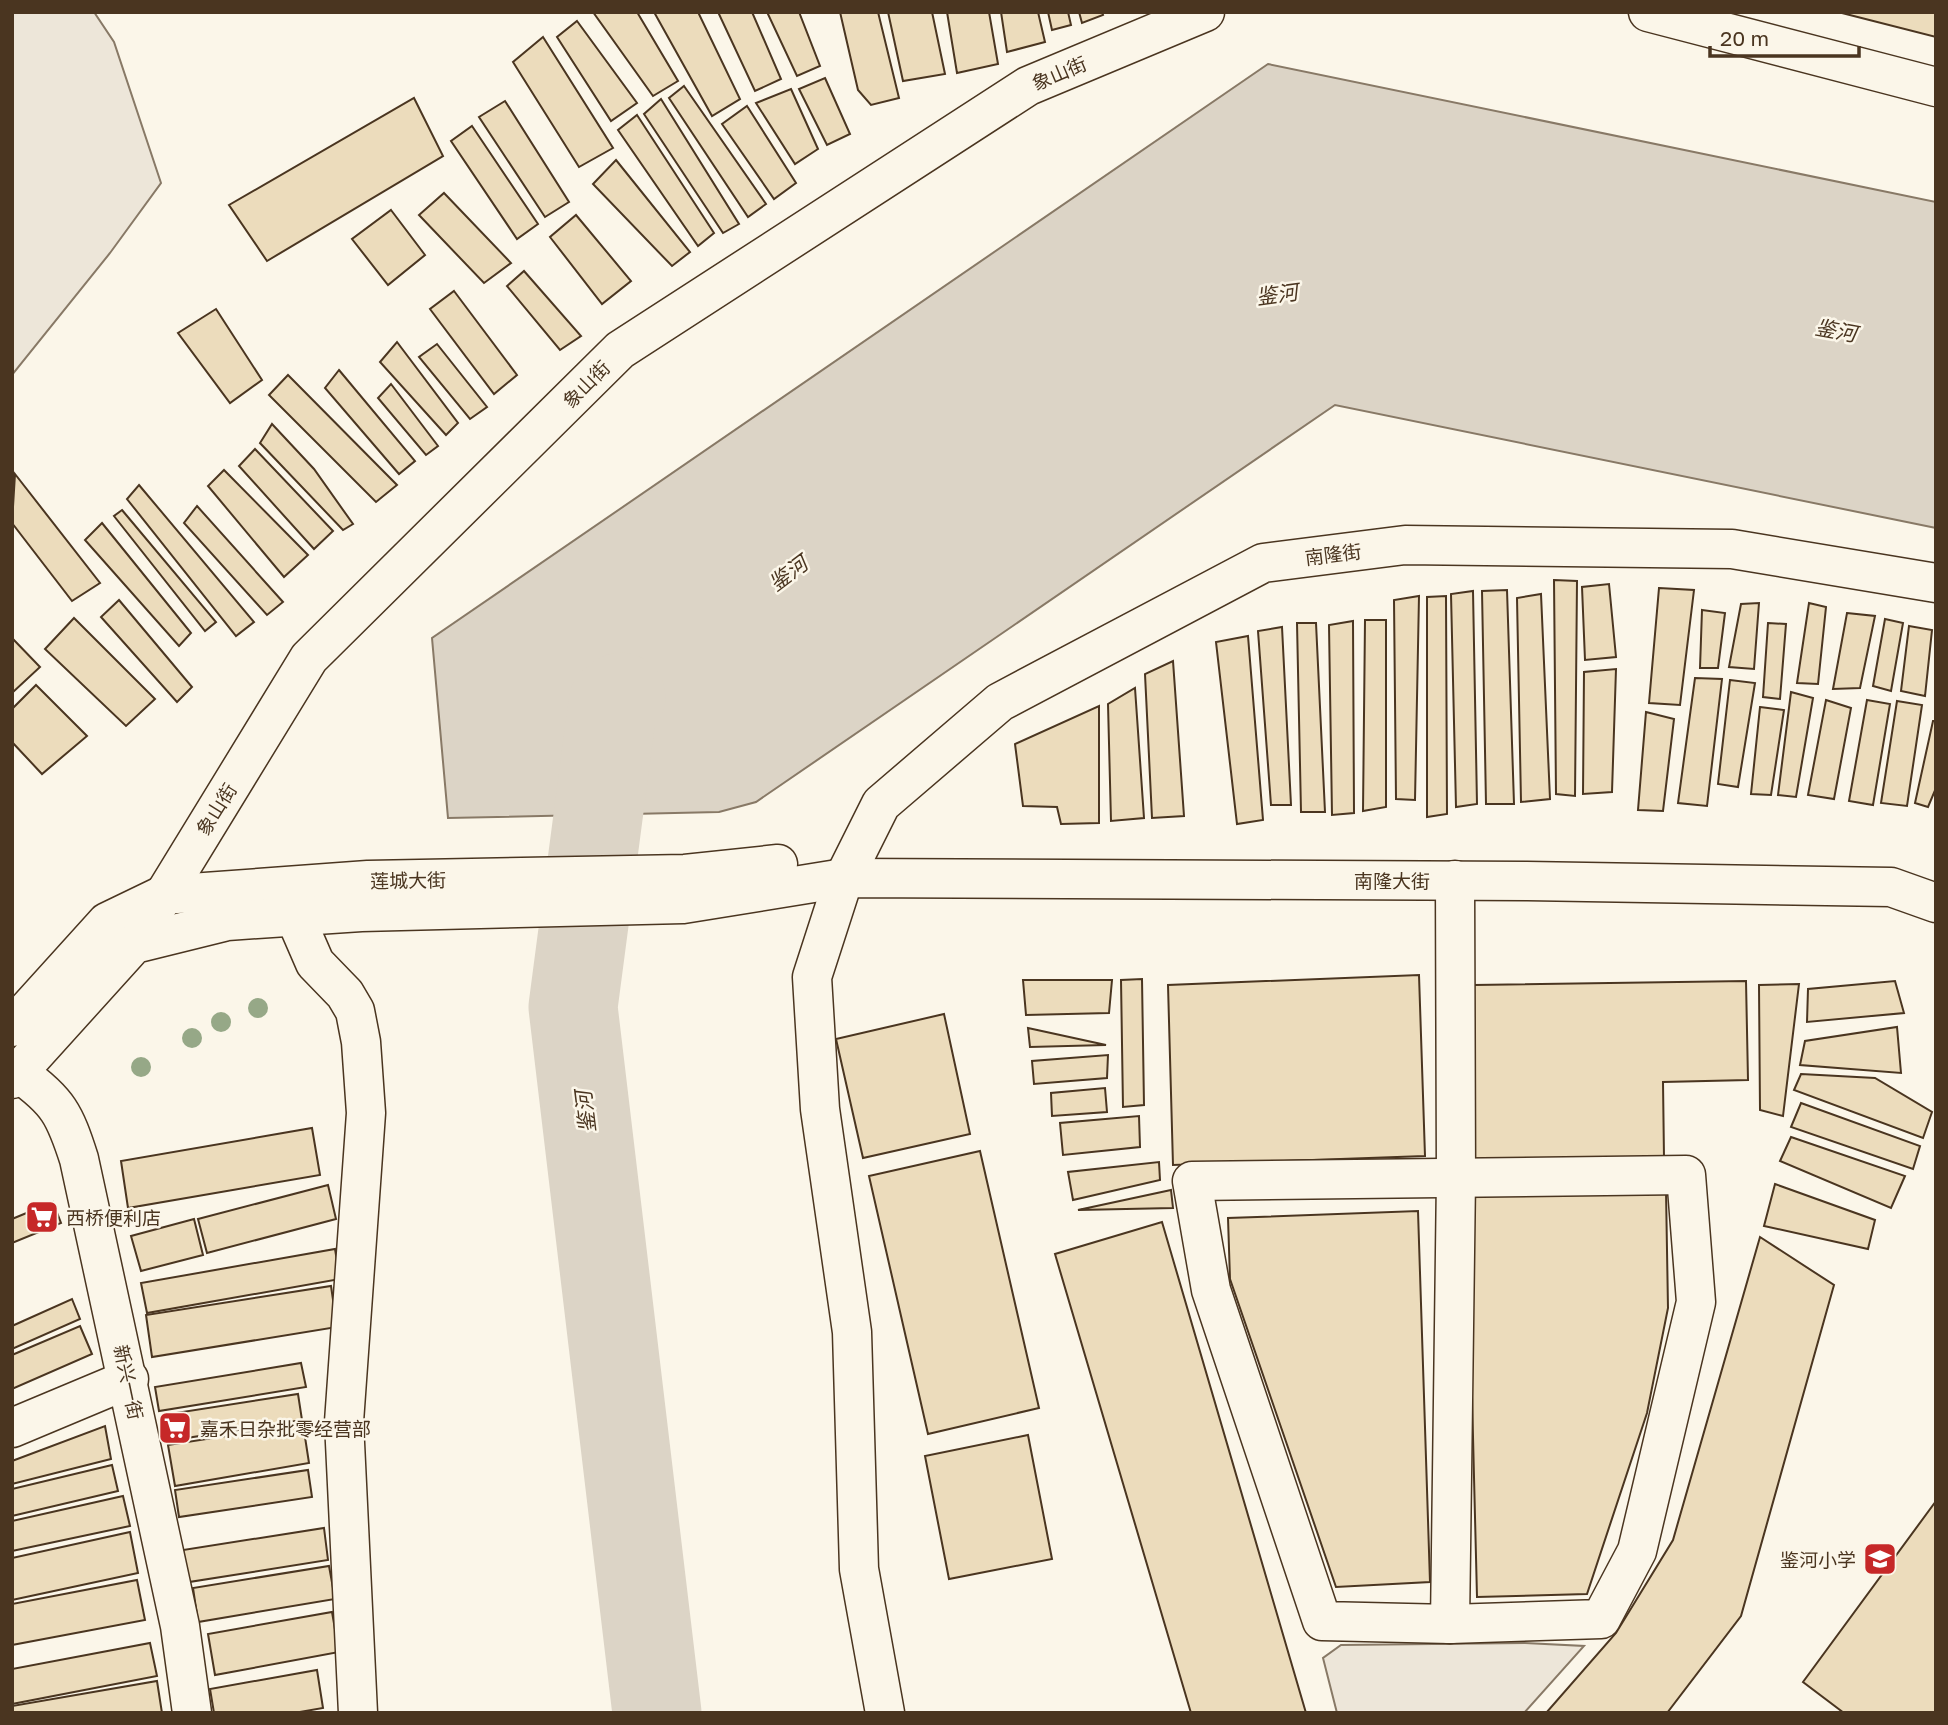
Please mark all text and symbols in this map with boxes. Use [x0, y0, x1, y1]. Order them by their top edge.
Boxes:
scale bar [1710, 14, 1859, 58]
text: 20 m [1720, 25, 1769, 51]
street label: 象山街 [1028, 51, 1090, 95]
water label: 鉴河 [1254, 278, 1304, 310]
water label: 鉴河 [1813, 314, 1863, 347]
street label: 象山街 [558, 356, 614, 412]
street label: 南隆街 [1303, 539, 1363, 569]
water label: 鉴河 [763, 548, 816, 596]
street label: 象山街 [191, 779, 241, 839]
street label: 莲城大街 [370, 868, 446, 892]
street label: 南隆大街 [1354, 869, 1430, 892]
water label: 鉴河 [569, 1086, 600, 1134]
supermarket icon: 西桥便利店 [23, 1198, 61, 1236]
place label: 西桥便利店 [66, 1206, 161, 1229]
street label: 新兴一街 [110, 1342, 148, 1422]
supermarket icon: 嘉禾日杂批零经营部 [156, 1409, 194, 1447]
place label: 嘉禾日杂批零经营部 [200, 1417, 371, 1440]
school or university icon: 鉴河小学 [1861, 1540, 1899, 1578]
place label: 鉴河小学 [1780, 1548, 1856, 1571]

